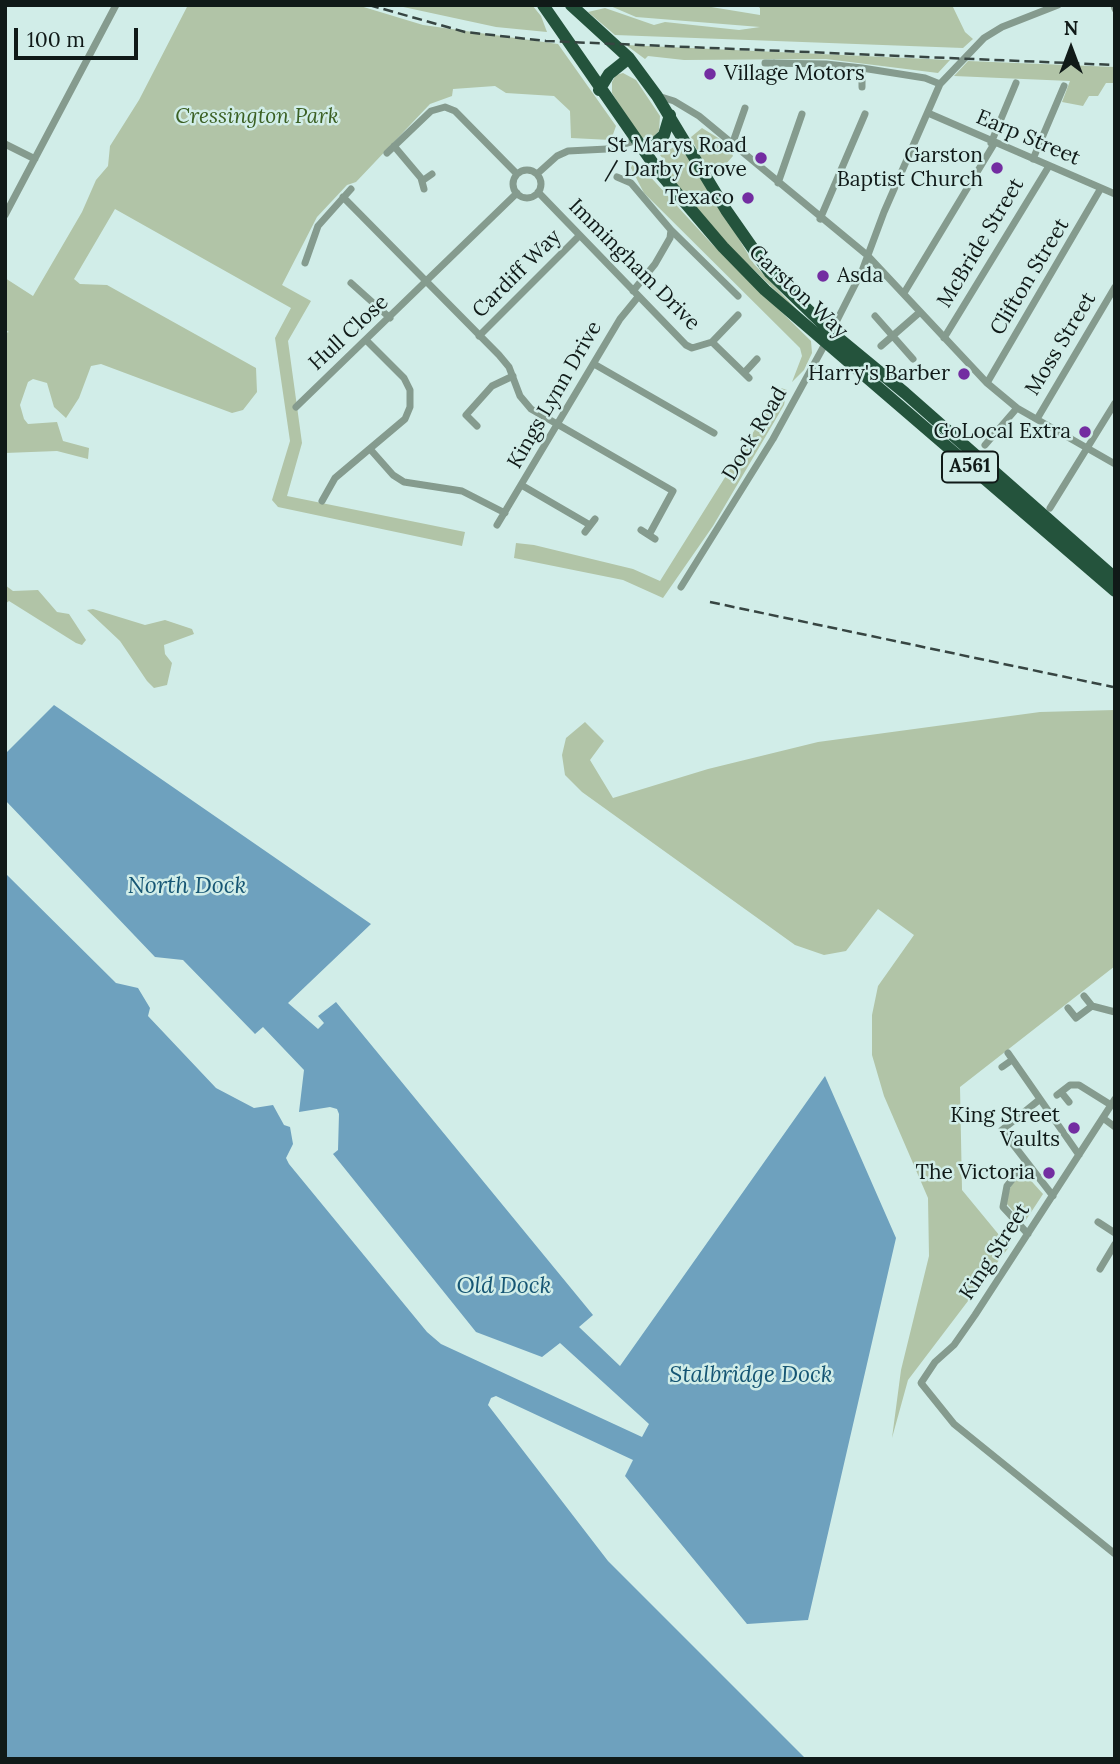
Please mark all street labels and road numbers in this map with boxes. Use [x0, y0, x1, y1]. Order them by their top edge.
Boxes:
street label: Earp Street [972, 105, 1084, 171]
street label: McBride Street [932, 174, 1030, 312]
street label: Immingham Drive [563, 194, 705, 336]
street label: Clifton Street [985, 214, 1075, 340]
street label: Cardiff Way [468, 225, 566, 323]
street label: Garston Way [743, 240, 853, 344]
street label: Moss Street [1020, 288, 1102, 400]
street label: Hull Close [304, 290, 394, 376]
street label: Kings Lynn Drive [503, 317, 607, 473]
street label: Dock Road [717, 383, 793, 485]
road number: A561 [942, 452, 998, 482]
street label: King Street [955, 1199, 1035, 1305]

